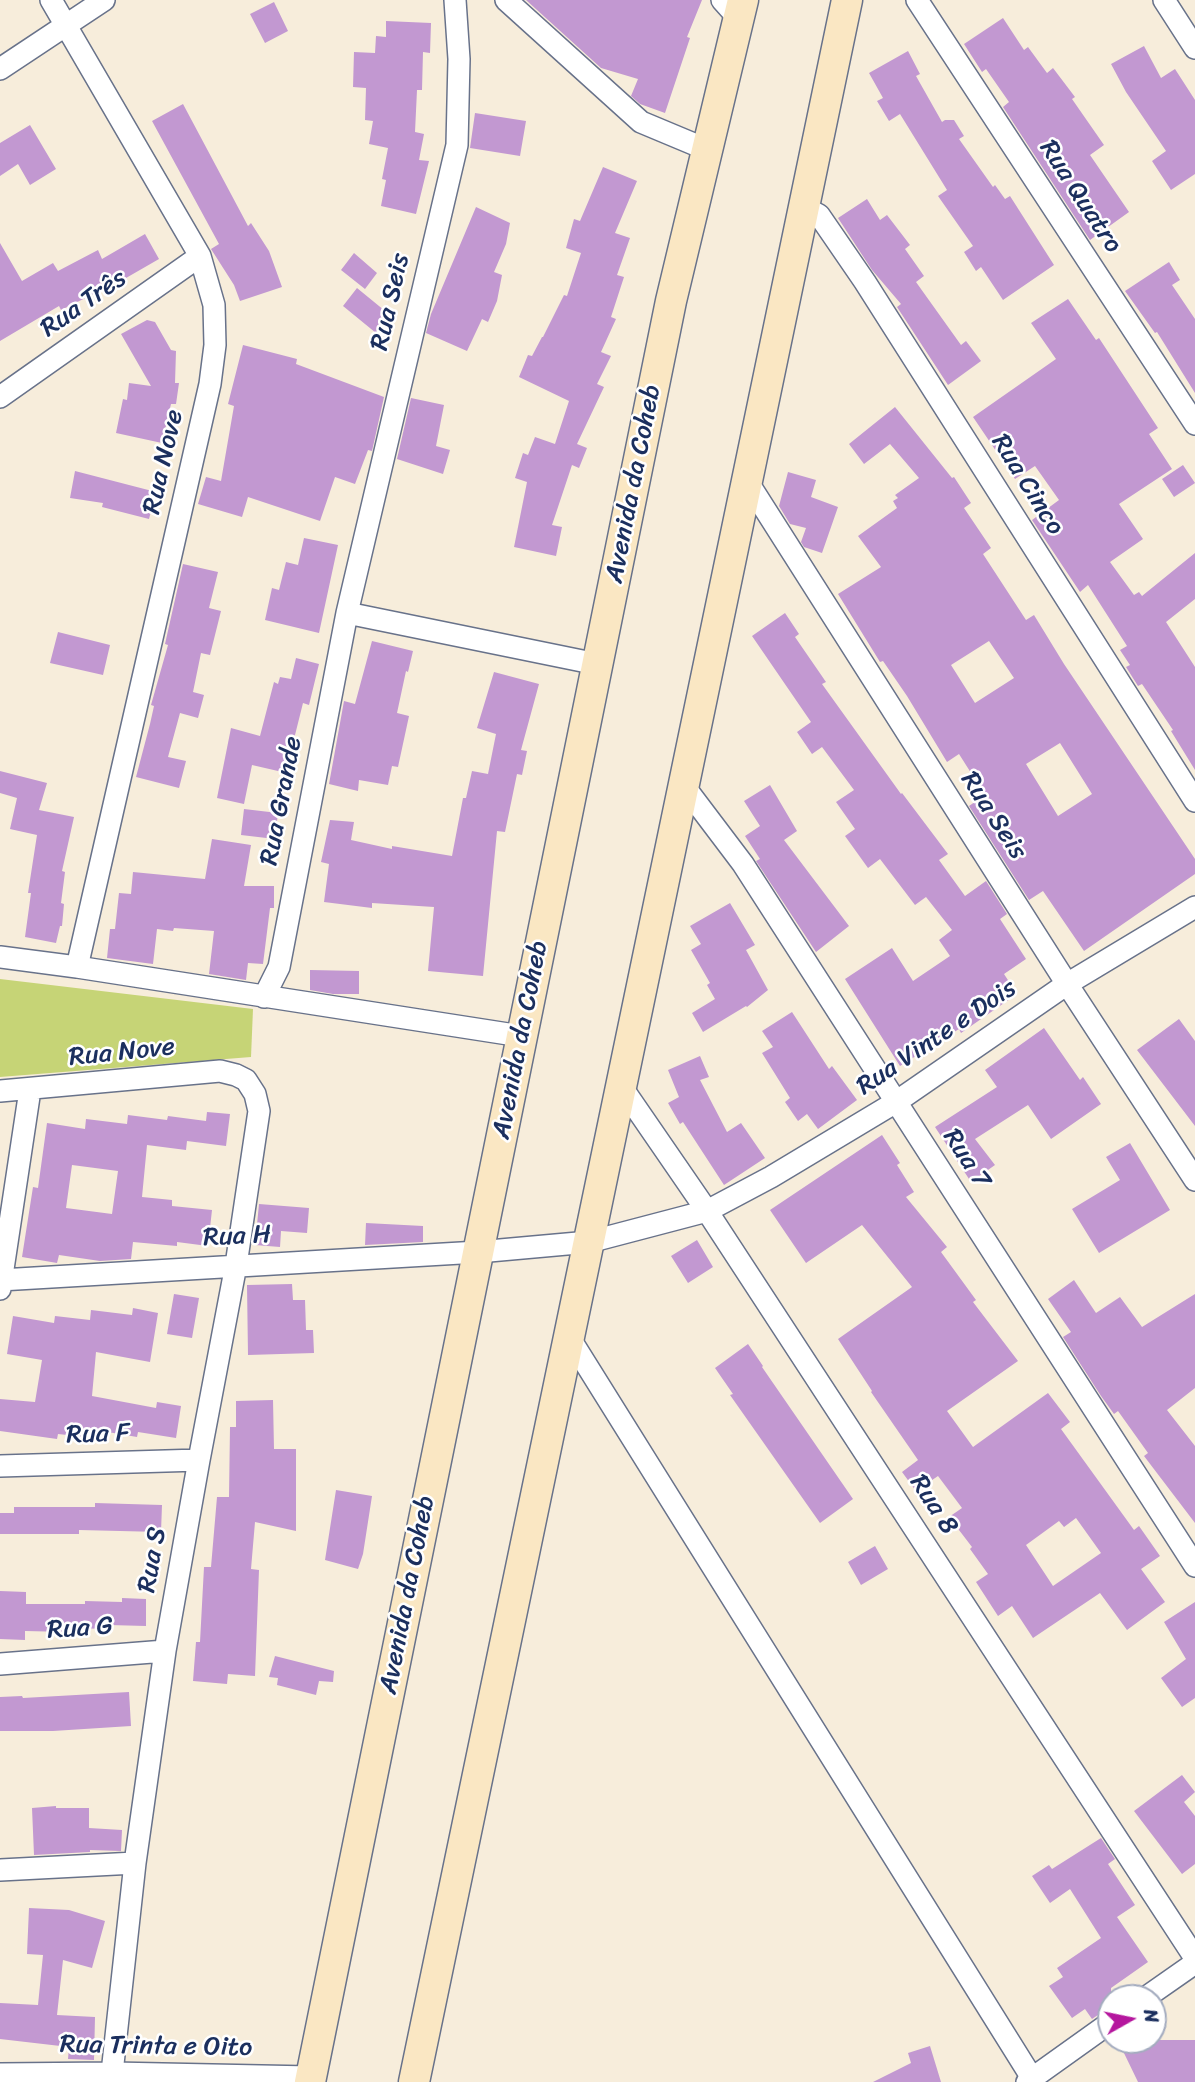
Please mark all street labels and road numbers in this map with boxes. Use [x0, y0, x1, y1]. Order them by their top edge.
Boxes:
street label: Rua Quatro [1032, 135, 1128, 259]
street label: Rua Seis [365, 251, 417, 353]
street label: Rua Três [35, 263, 133, 345]
street label: Avenida da Coheb [600, 382, 668, 586]
street label: Rua Nove [137, 407, 191, 517]
street label: Rua Cinco [984, 429, 1070, 541]
street label: Rua Grande [254, 734, 310, 868]
street label: Rua Seis [953, 766, 1033, 866]
street label: Avenida da Coheb [487, 938, 555, 1142]
street label: Rua Vinte e Dois [851, 973, 1023, 1103]
street label: Rua Nove [68, 1032, 176, 1074]
street label: Rua 7 [935, 1124, 997, 1194]
street label: Rua H [202, 1220, 272, 1254]
street label: Rua F [66, 1418, 130, 1452]
street label: Rua 8 [902, 1469, 964, 1541]
street label: Avenida da Coheb [374, 1493, 442, 1697]
street label: Rua S [132, 1525, 174, 1595]
street label: Rua G [46, 1611, 114, 1647]
street label: Rua Trinta e Oito [59, 2030, 253, 2064]

